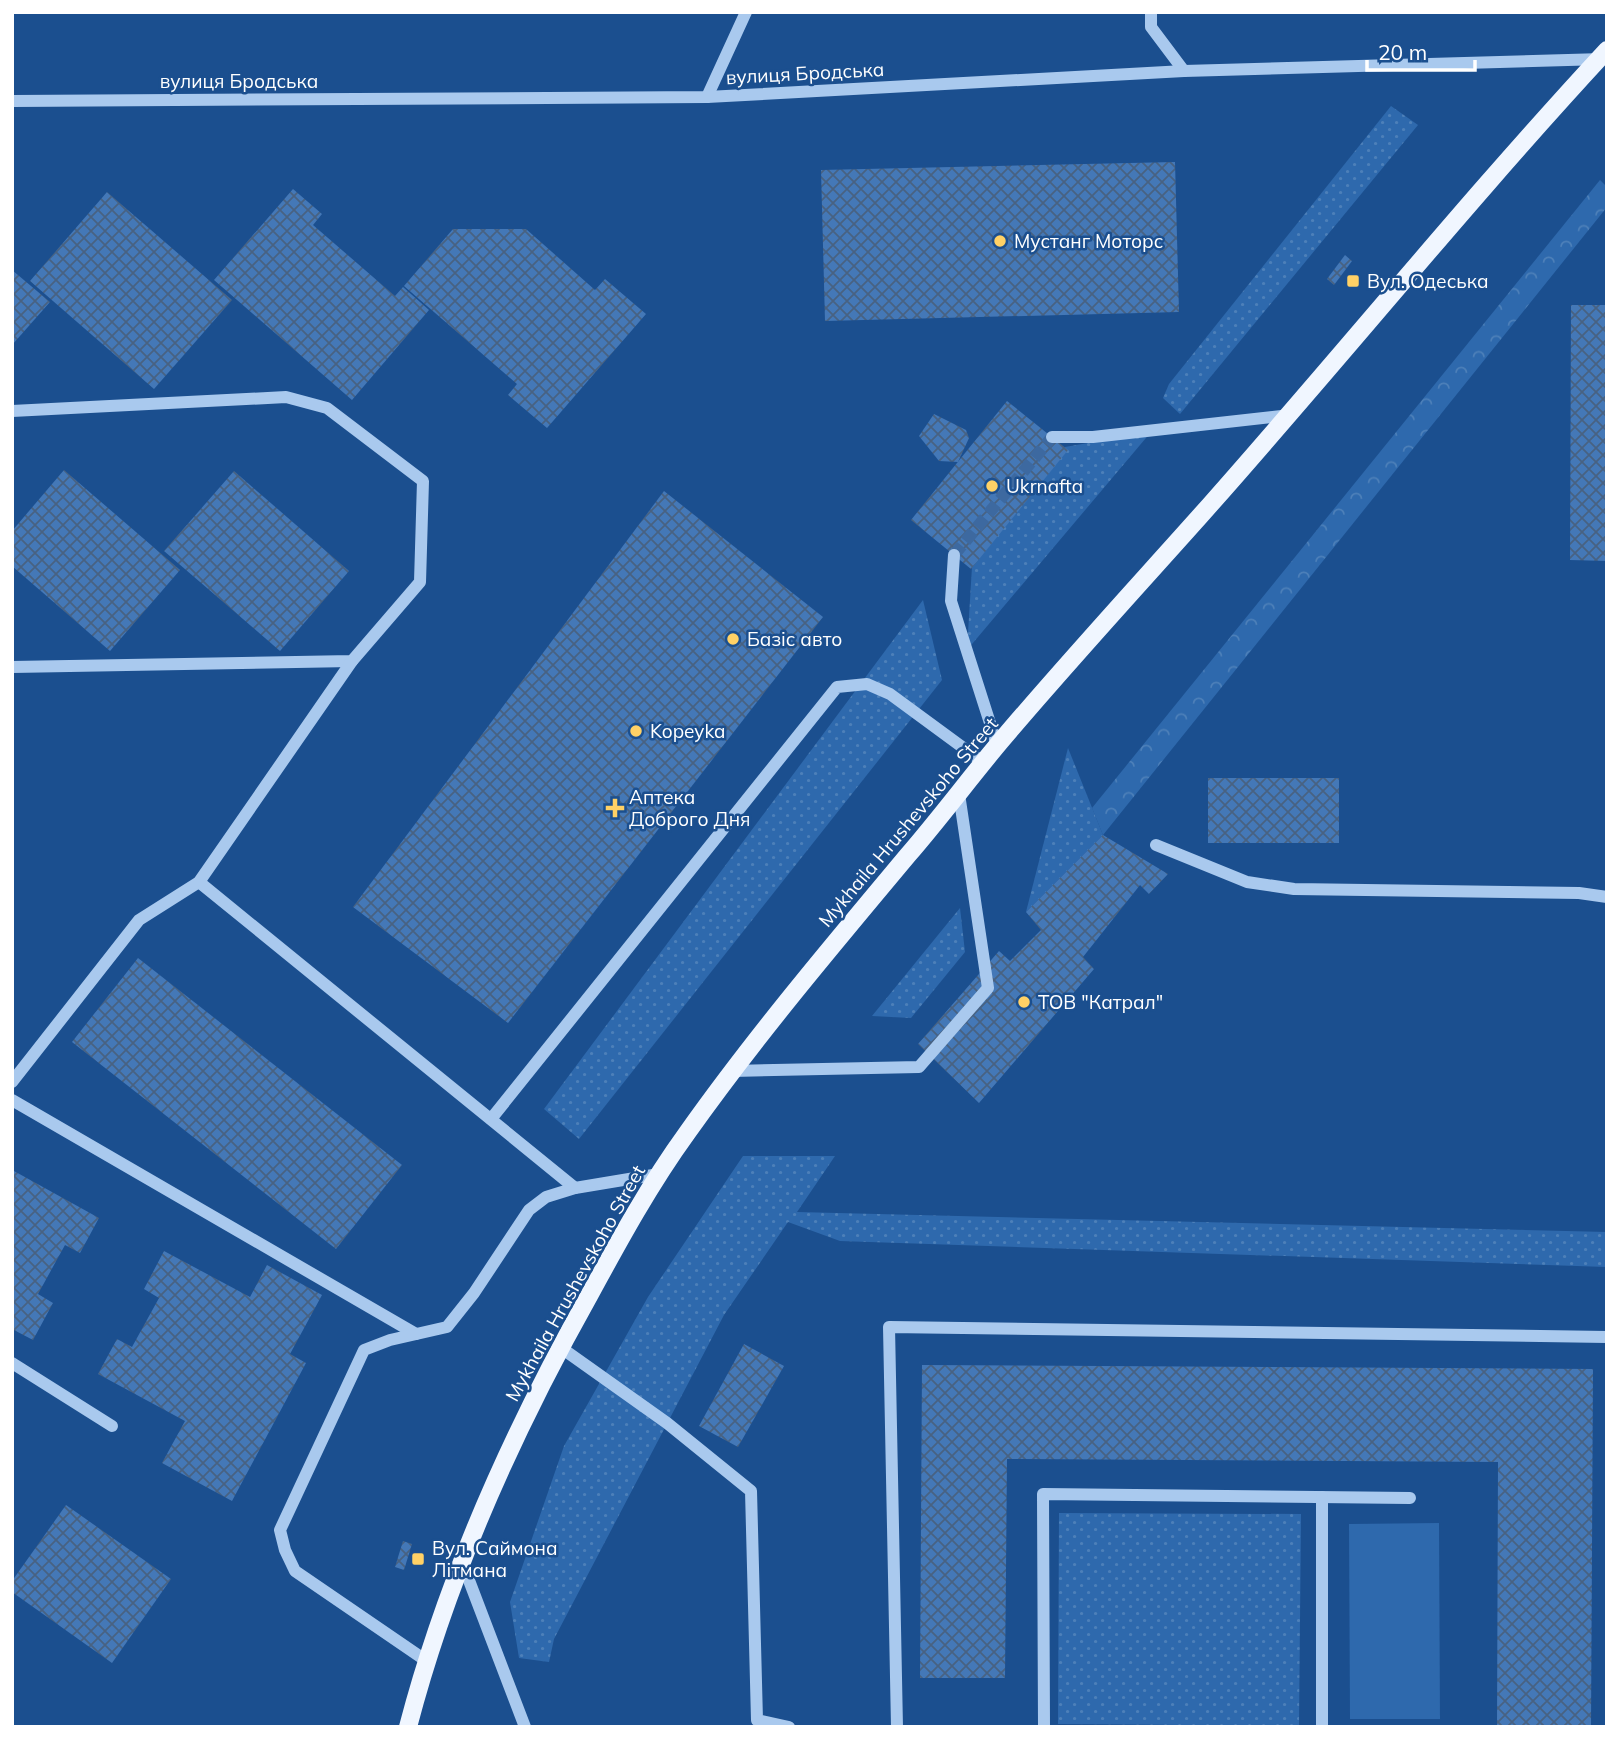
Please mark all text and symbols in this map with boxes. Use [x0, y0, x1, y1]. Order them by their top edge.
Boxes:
scale bar [1367, 28, 1476, 72]
text: 20 m [1378, 39, 1427, 65]
street label: вулиця Бродська [725, 57, 885, 89]
street label: вулиця Бродська [160, 69, 318, 93]
place label: Мустанг Моторс [1014, 229, 1163, 253]
marker: Мустанг Моторс [992, 233, 1008, 249]
place label: Вул. Одеська [1367, 269, 1488, 293]
marker: Вул. Одеська [1345, 273, 1361, 289]
place label: Ukrnafta [1006, 474, 1083, 498]
marker: Ukrnafta [984, 478, 1000, 494]
place label: Базіс авто [747, 627, 842, 651]
marker: Базіс авто [725, 631, 741, 647]
street label: Mykhaila Hrushevskoho Street [813, 712, 1003, 932]
place label: Kopeyka [650, 719, 725, 743]
marker: Kopeyka [628, 723, 644, 739]
place label: Аптека Доброго Дня [629, 785, 750, 831]
marker: Аптека Доброго Дня [607, 800, 623, 816]
place label: ТОВ "Катрал" [1038, 990, 1163, 1014]
marker: ТОВ "Катрал" [1016, 994, 1032, 1010]
street label: Mykhaila Hrushevskoho Street [500, 1160, 650, 1405]
place label: Вул. Саймона Літмана [432, 1536, 558, 1582]
marker: Вул. Саймона Літмана [410, 1551, 426, 1567]

